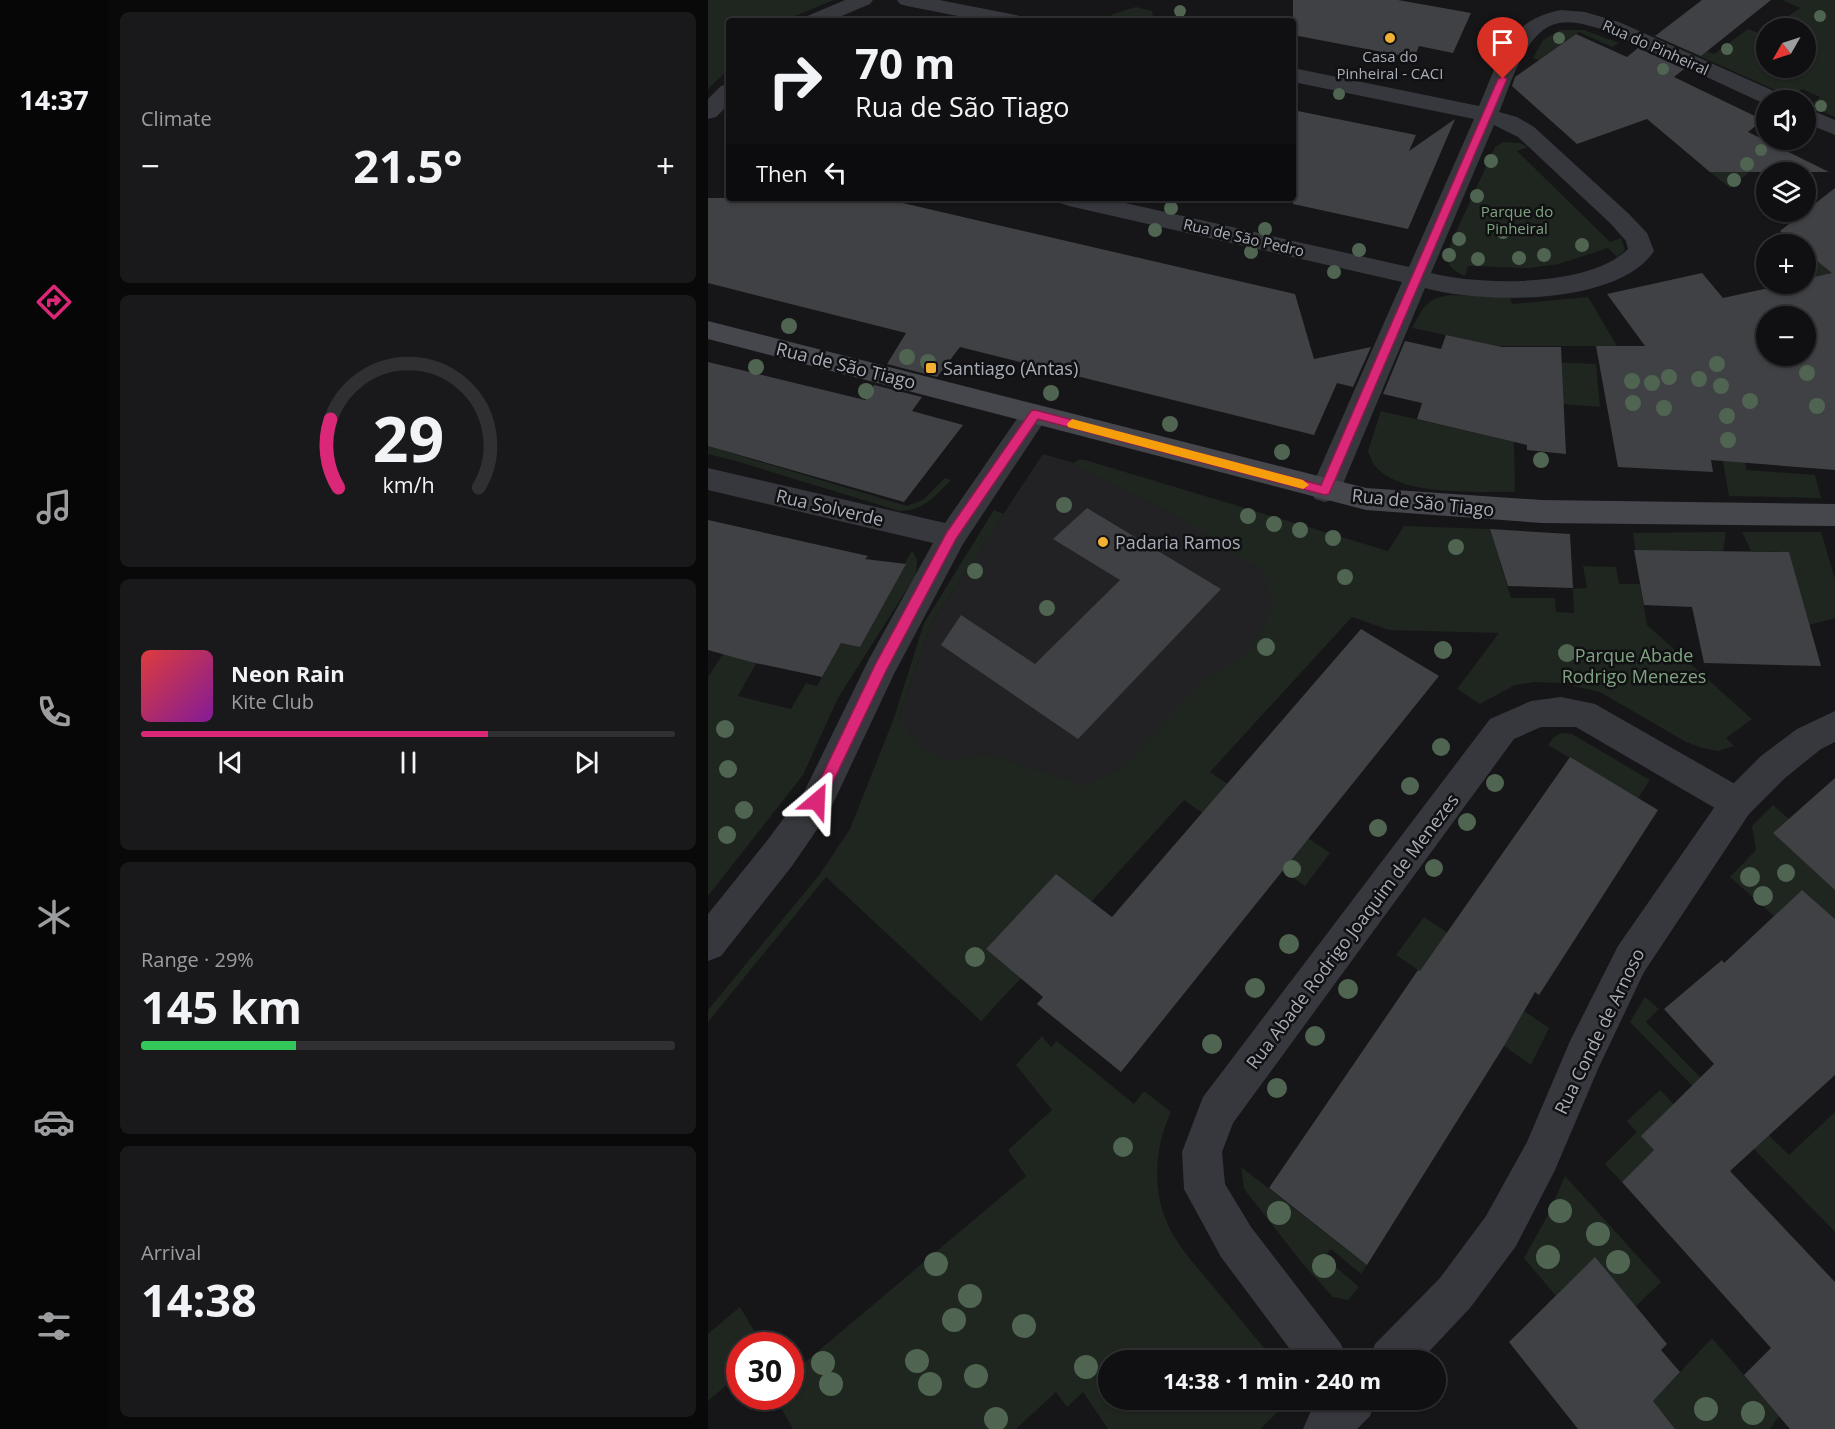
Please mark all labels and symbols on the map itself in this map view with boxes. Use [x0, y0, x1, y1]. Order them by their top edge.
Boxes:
street label: Rua do Pinheiral [1600, 15, 1712, 79]
pin [1477, 17, 1528, 79]
north arrow [1756, 18, 1816, 78]
marker: Casa do Pinheiral - CACI [1383, 31, 1397, 45]
place label: Casa do Pinheiral - CACI [1337, 46, 1443, 83]
park label: Parque do Pinheiral [1481, 201, 1553, 238]
street label: Rua de São Pedro [1182, 213, 1306, 261]
street label: Rua de São Tiago [774, 336, 918, 394]
place label: Santiago (Antas) [943, 356, 1078, 380]
marker: Santiago (Antas) [924, 361, 938, 375]
street label: Rua Solverde [774, 483, 886, 531]
street label: Rua de São Tiago [1351, 483, 1495, 521]
place label: Padaria Ramos [1115, 530, 1241, 554]
marker: Padaria Ramos [1096, 535, 1110, 549]
park label: Parque Abade Rodrigo Menezes [1562, 643, 1706, 688]
position arrow [785, 769, 849, 833]
street label: Rua Abade Rodrigo Joaquim de Menezes [1240, 788, 1464, 1074]
street label: Rua Conde de Arnoso [1548, 944, 1650, 1118]
speed limit sign: 30 [726, 1332, 804, 1410]

